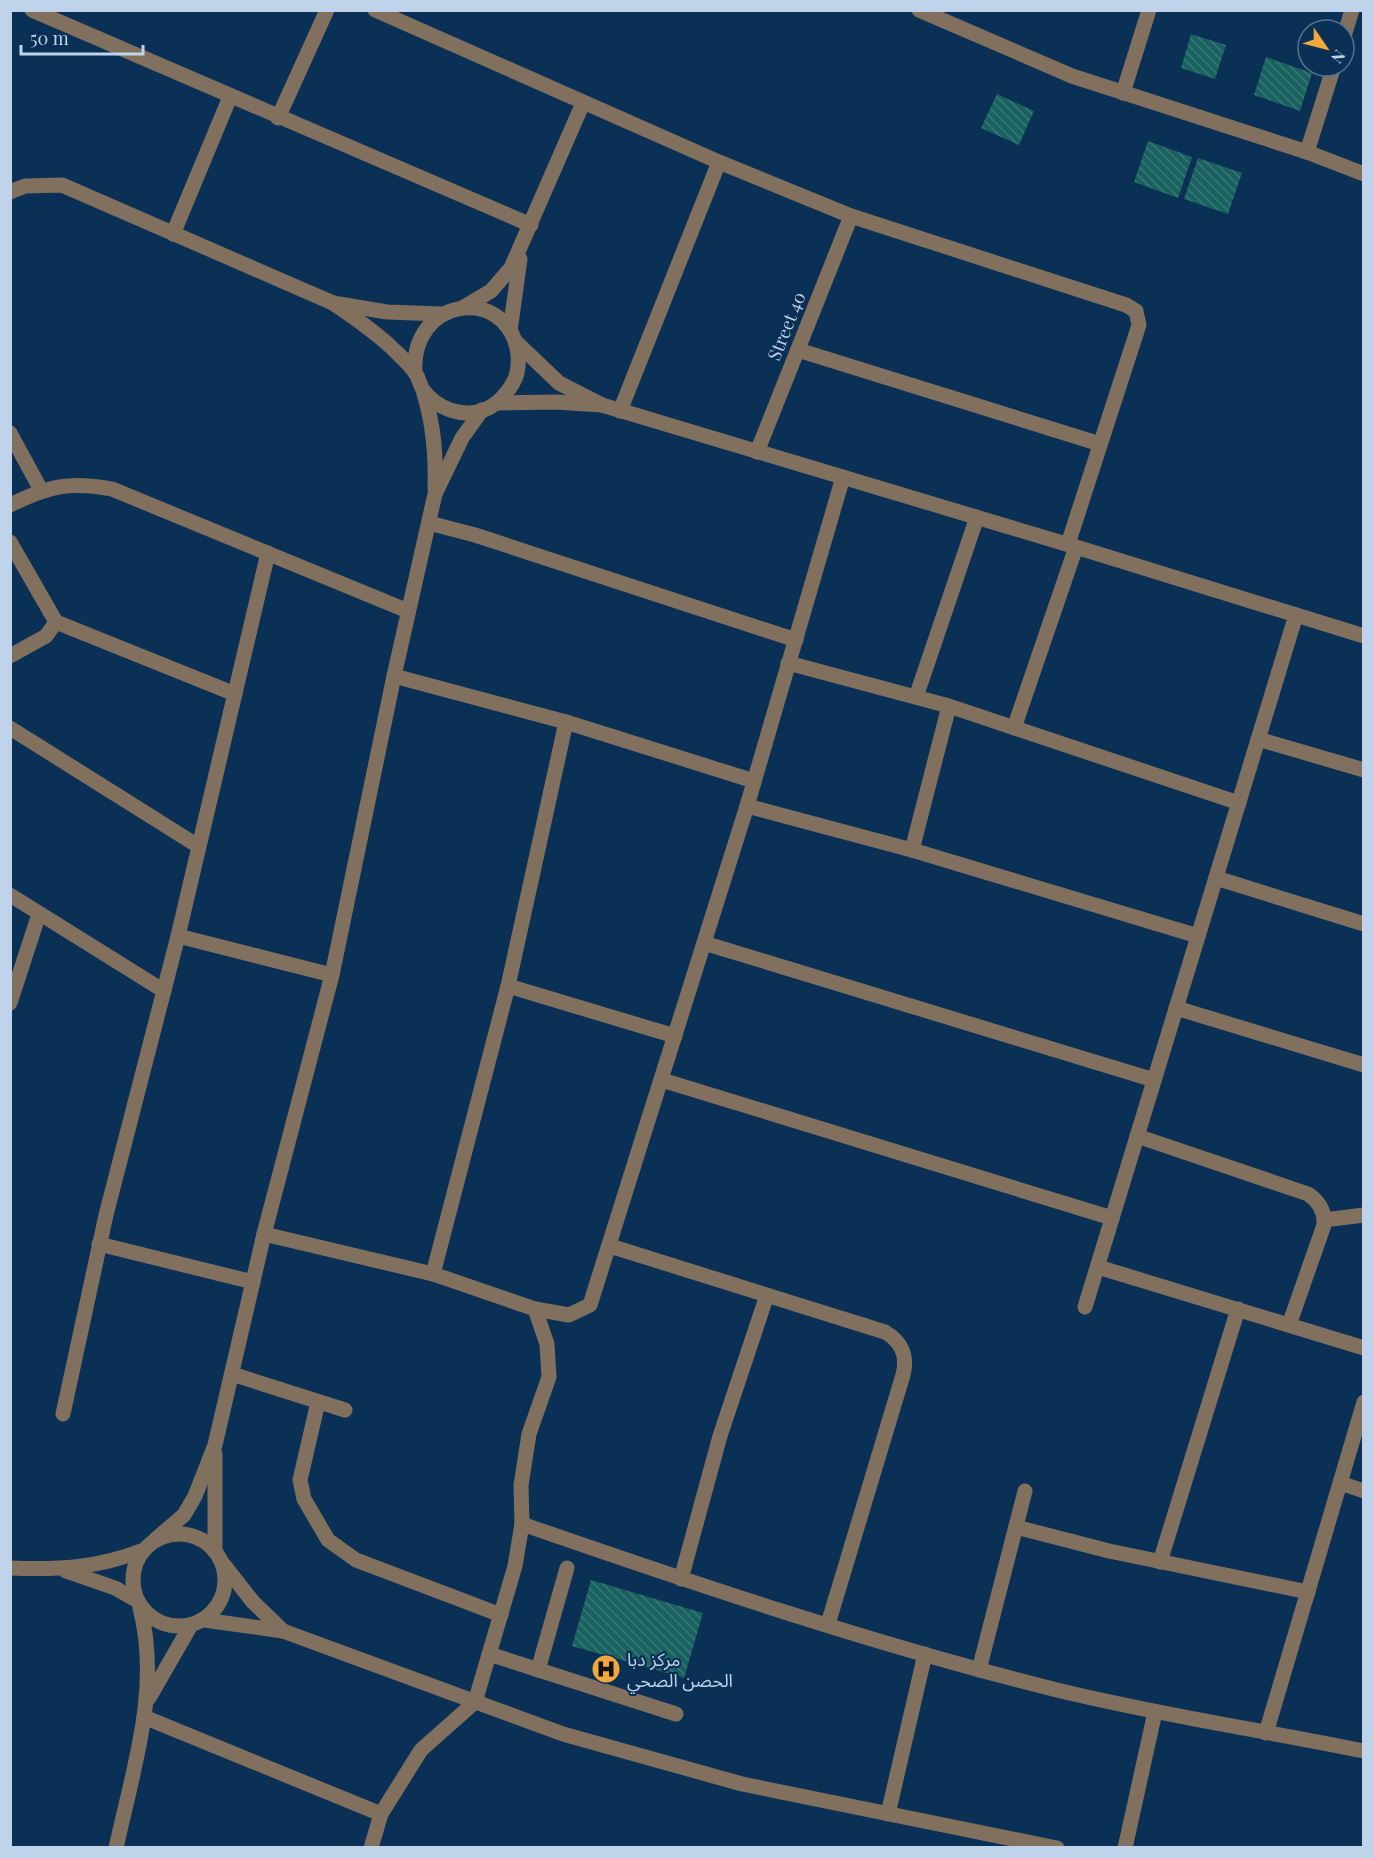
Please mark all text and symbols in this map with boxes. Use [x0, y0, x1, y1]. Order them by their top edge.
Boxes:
scale bar [21, 18, 142, 56]
north arrow [1296, 18, 1356, 78]
text: 50 m [30, 26, 69, 50]
text: N [1327, 46, 1351, 68]
street label: Street 40 [761, 288, 811, 364]
place label: مركز دبا الحصن الصحي [627, 1647, 733, 1694]
hospital icon: مركز دبا الحصن الصحي [590, 1653, 622, 1685]

